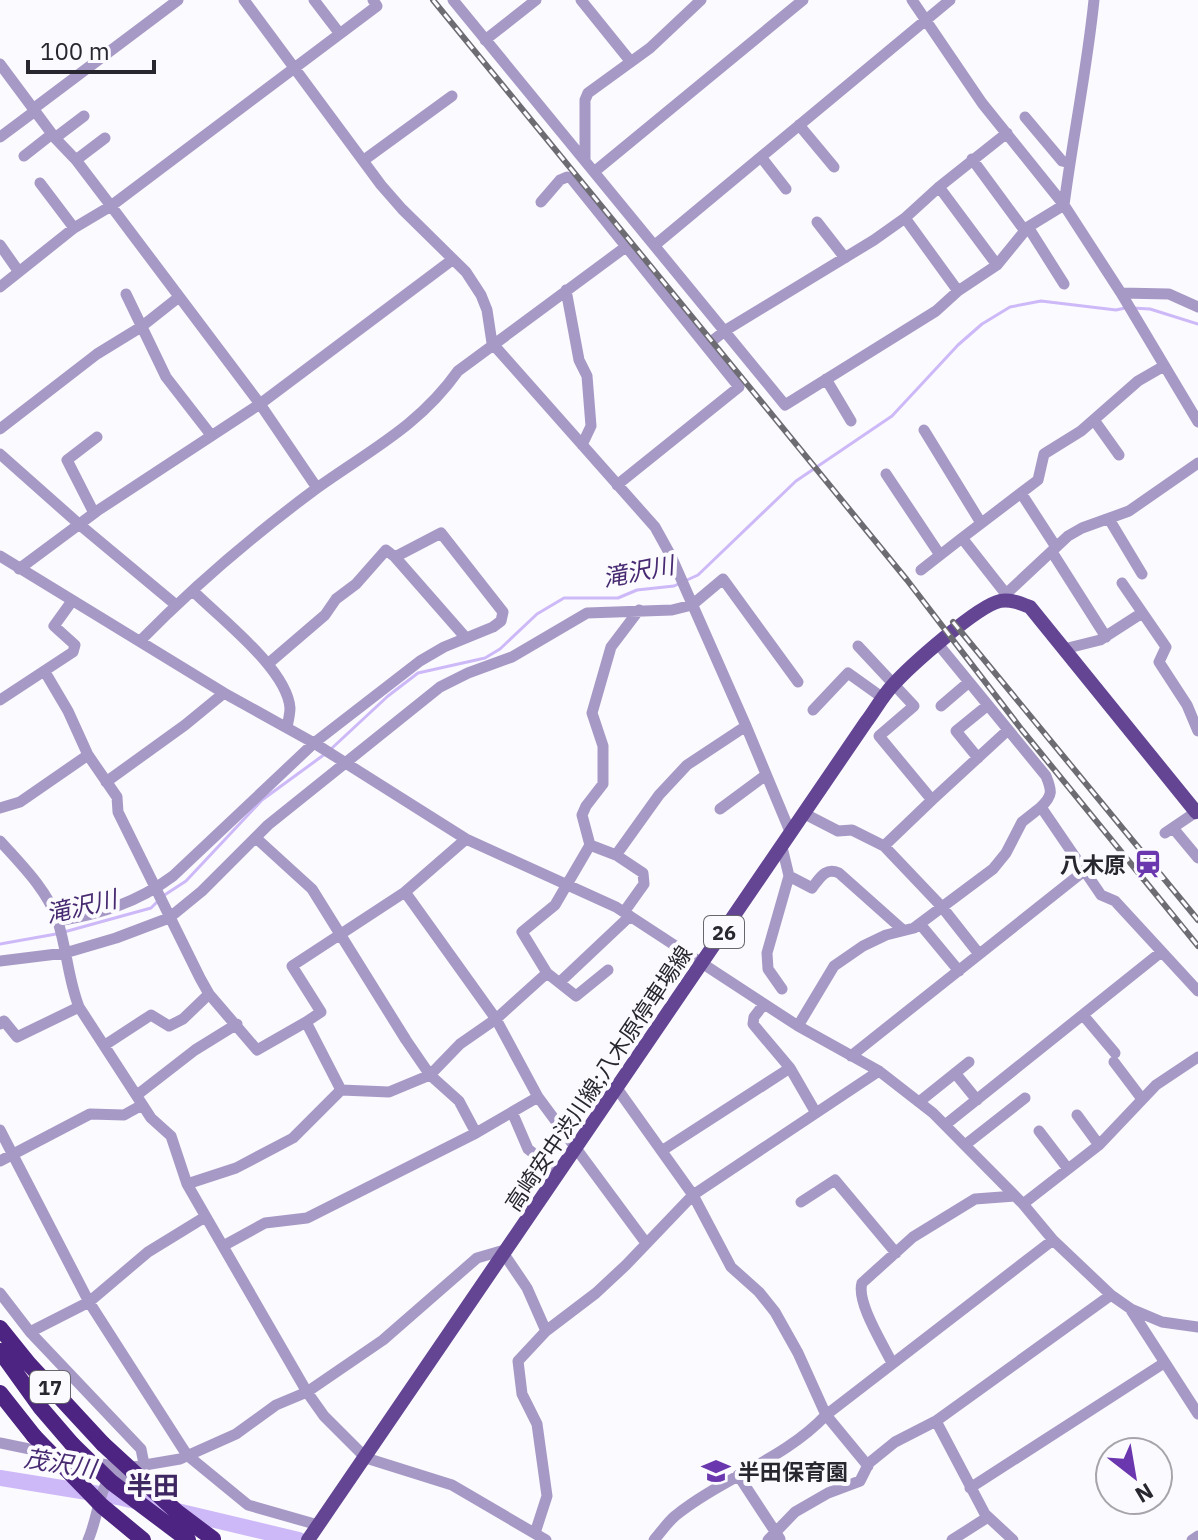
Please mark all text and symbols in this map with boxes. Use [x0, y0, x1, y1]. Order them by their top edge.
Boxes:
scale bar [28, 24, 154, 74]
text: 100 m [40, 35, 110, 67]
water label: 滝沢川 [600, 548, 679, 594]
station icon: 八木原 [1133, 849, 1163, 879]
place label: 八木原 [1060, 850, 1126, 879]
water label: 滝沢川 [42, 882, 123, 930]
road number: 26 [704, 916, 744, 948]
street label: 高崎安中渋川線;八木原停車場線 [498, 940, 698, 1216]
road number: 17 [30, 1371, 70, 1403]
north arrow [1094, 1436, 1174, 1516]
water label: 茂沢川 [22, 1442, 101, 1485]
school or university icon: 半田保育園 [701, 1456, 731, 1486]
place label: 半田保育園 [738, 1457, 848, 1486]
district label: 半田 [127, 1468, 179, 1502]
text: N [1130, 1477, 1159, 1510]

